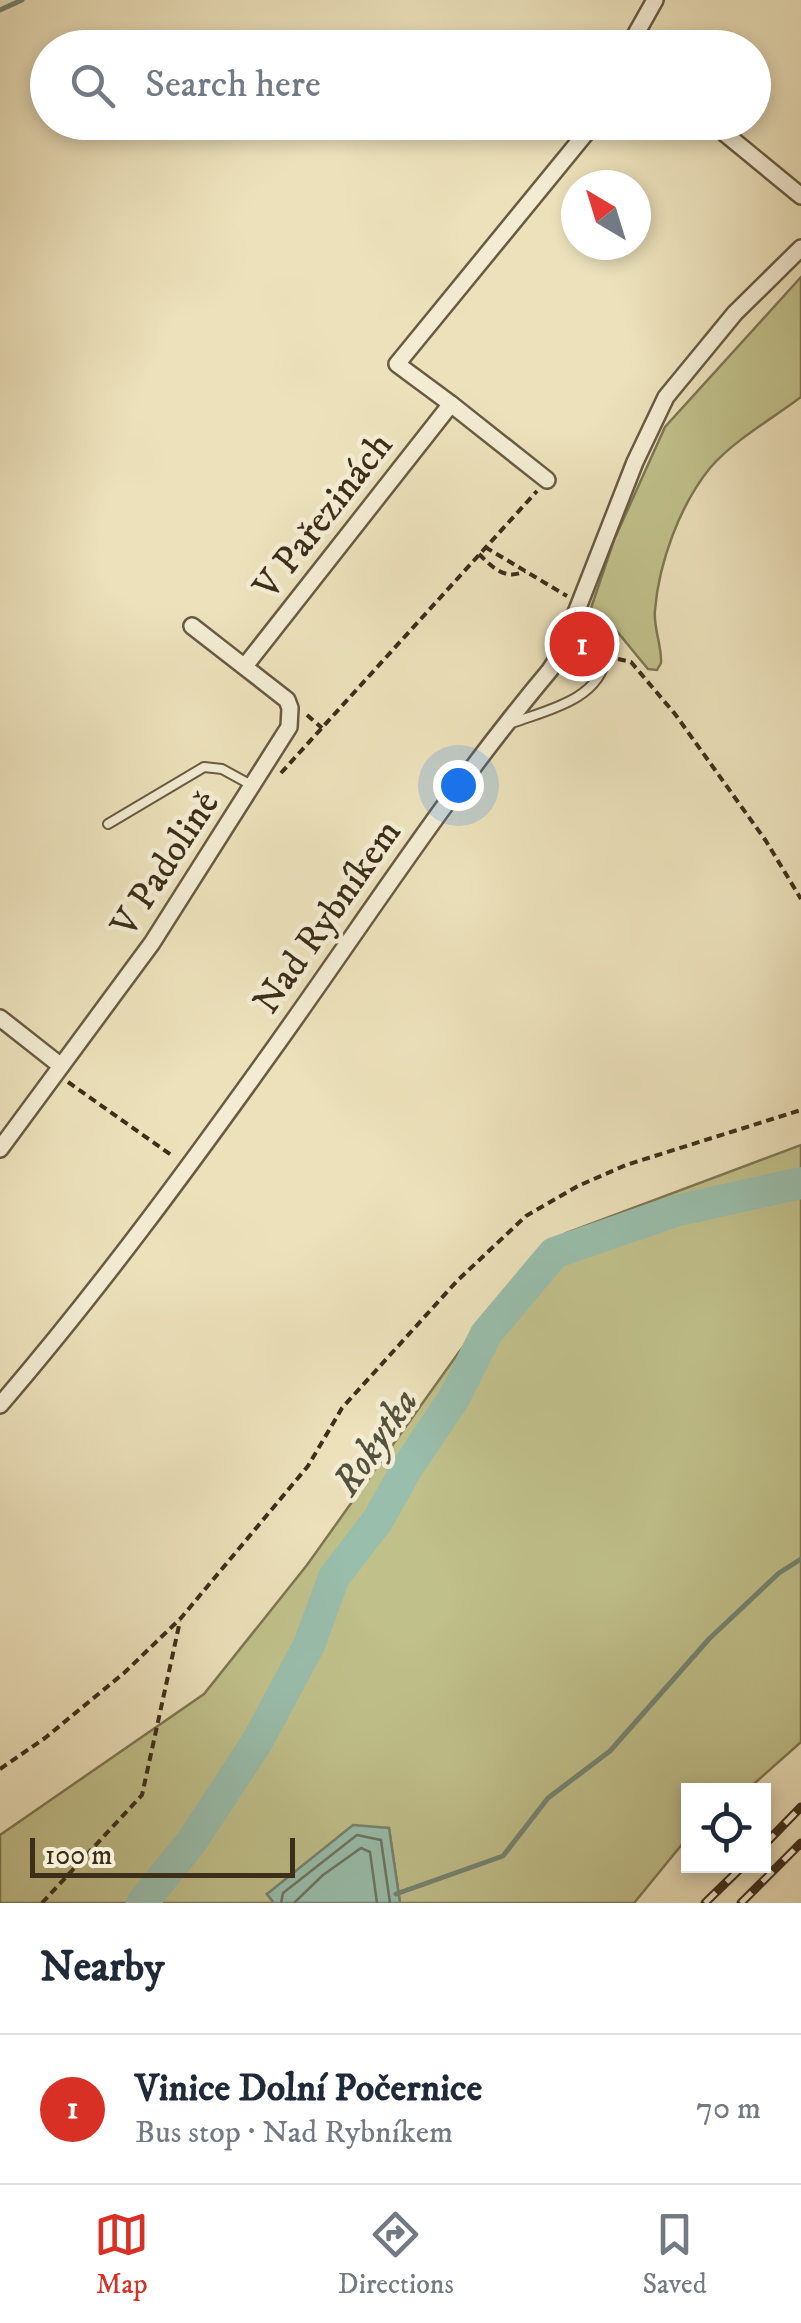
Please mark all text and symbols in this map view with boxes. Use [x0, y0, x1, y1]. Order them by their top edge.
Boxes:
search box [30, 30, 771, 140]
icon: search [65, 58, 120, 113]
text: Search here [145, 61, 321, 109]
north arrow [561, 170, 651, 260]
street label: V Pařezinách [243, 423, 404, 610]
pin: 1 [550, 606, 614, 682]
your location [433, 760, 484, 811]
street label: V Padolině [100, 782, 231, 947]
street label: Nad Rybníkem [243, 811, 412, 1024]
water label: Rokytka [322, 1379, 430, 1507]
map controls [681, 1783, 771, 1873]
button: locate [681, 1783, 771, 1873]
scale bar [30, 1833, 295, 1878]
text: 100 m [45, 1838, 112, 1873]
text: Nearby [40, 1942, 164, 1994]
text: Vinice Dolní Počernice [135, 2065, 482, 2113]
text: 1 [67, 2089, 78, 2129]
text: 70 m [696, 2089, 761, 2129]
text: Bus stop · Nad Rybníkem [135, 2113, 453, 2153]
tab: Map [94, 2207, 149, 2302]
tab: Directions [338, 2207, 454, 2302]
tab: Saved [642, 2207, 707, 2302]

